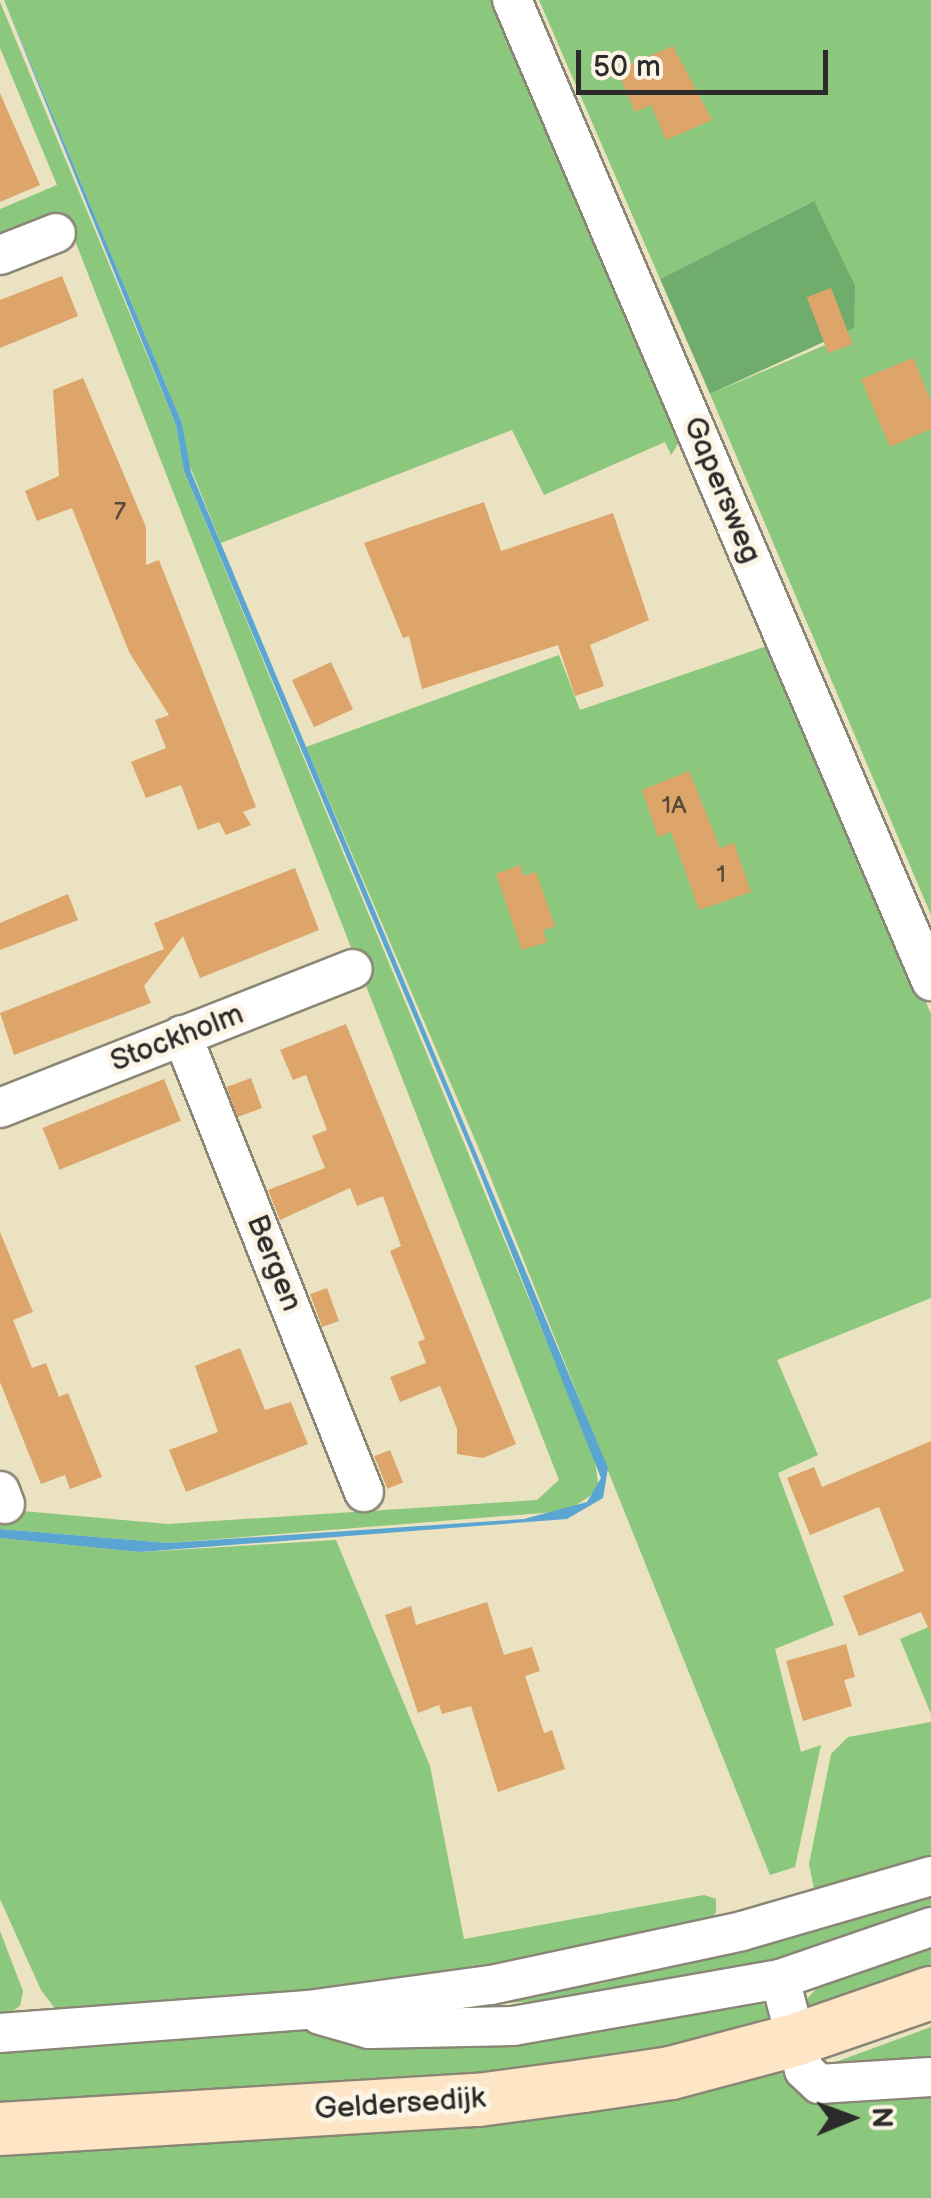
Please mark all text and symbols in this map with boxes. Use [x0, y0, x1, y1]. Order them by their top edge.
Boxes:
scale bar [581, 30, 834, 92]
text: 50 m [593, 49, 661, 85]
street label: Gapersweg [675, 412, 769, 568]
house number: 7 [114, 497, 126, 527]
house number: 1A [662, 791, 686, 821]
house number: 1 [716, 860, 726, 890]
street label: Stockholm [106, 996, 248, 1080]
street label: Bergen [238, 1210, 310, 1316]
north arrow [801, 2068, 901, 2168]
street label: Geldersedijk [313, 2080, 487, 2128]
text: N [865, 2107, 898, 2128]

